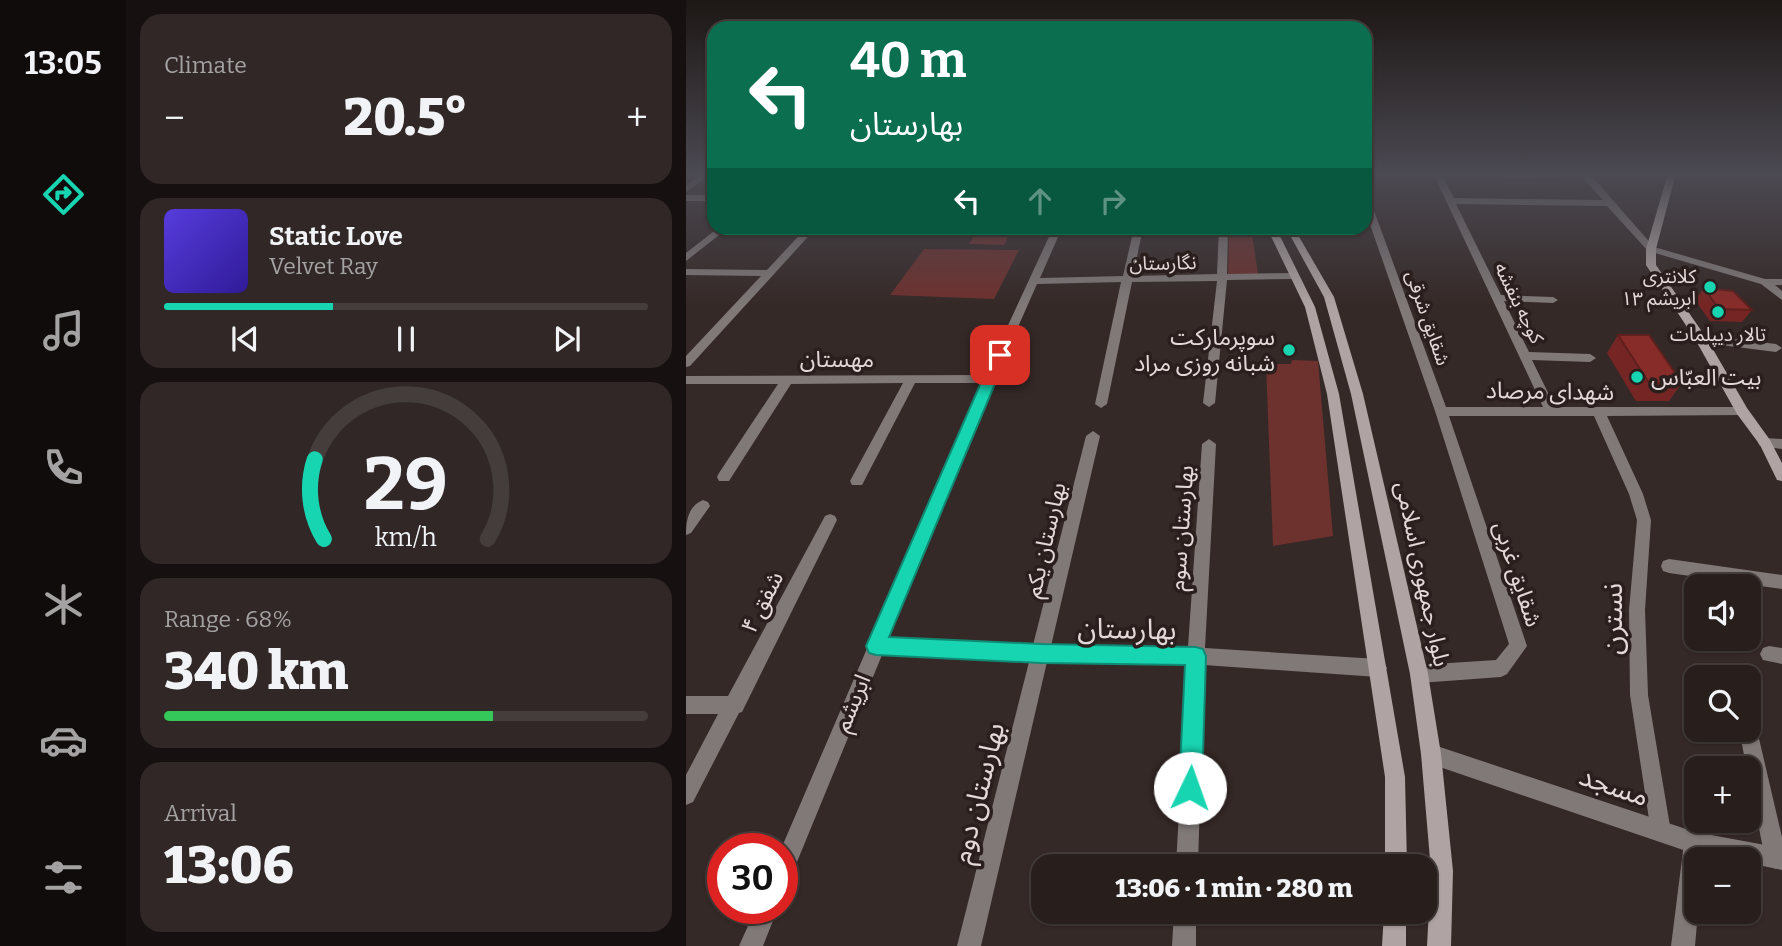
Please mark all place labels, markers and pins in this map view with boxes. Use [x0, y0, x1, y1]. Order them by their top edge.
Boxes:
place label: کلانتری ۱۳ ابریشم [1621, 265, 1697, 313]
marker: کلانتری ۱۳ ابریشم [1702, 279, 1718, 295]
marker: تالار دیپلمات [1710, 304, 1726, 320]
place label: سوپرمارکت شبانه روزی مراد [1134, 323, 1275, 377]
place label: تالار دیپلمات [1670, 323, 1766, 347]
pin [970, 325, 1030, 385]
marker: سوپرمارکت شبانه روزی مراد [1281, 342, 1297, 358]
place label: بیت العبّاس [1651, 363, 1761, 391]
marker: بیت العبّاس [1629, 369, 1645, 385]

